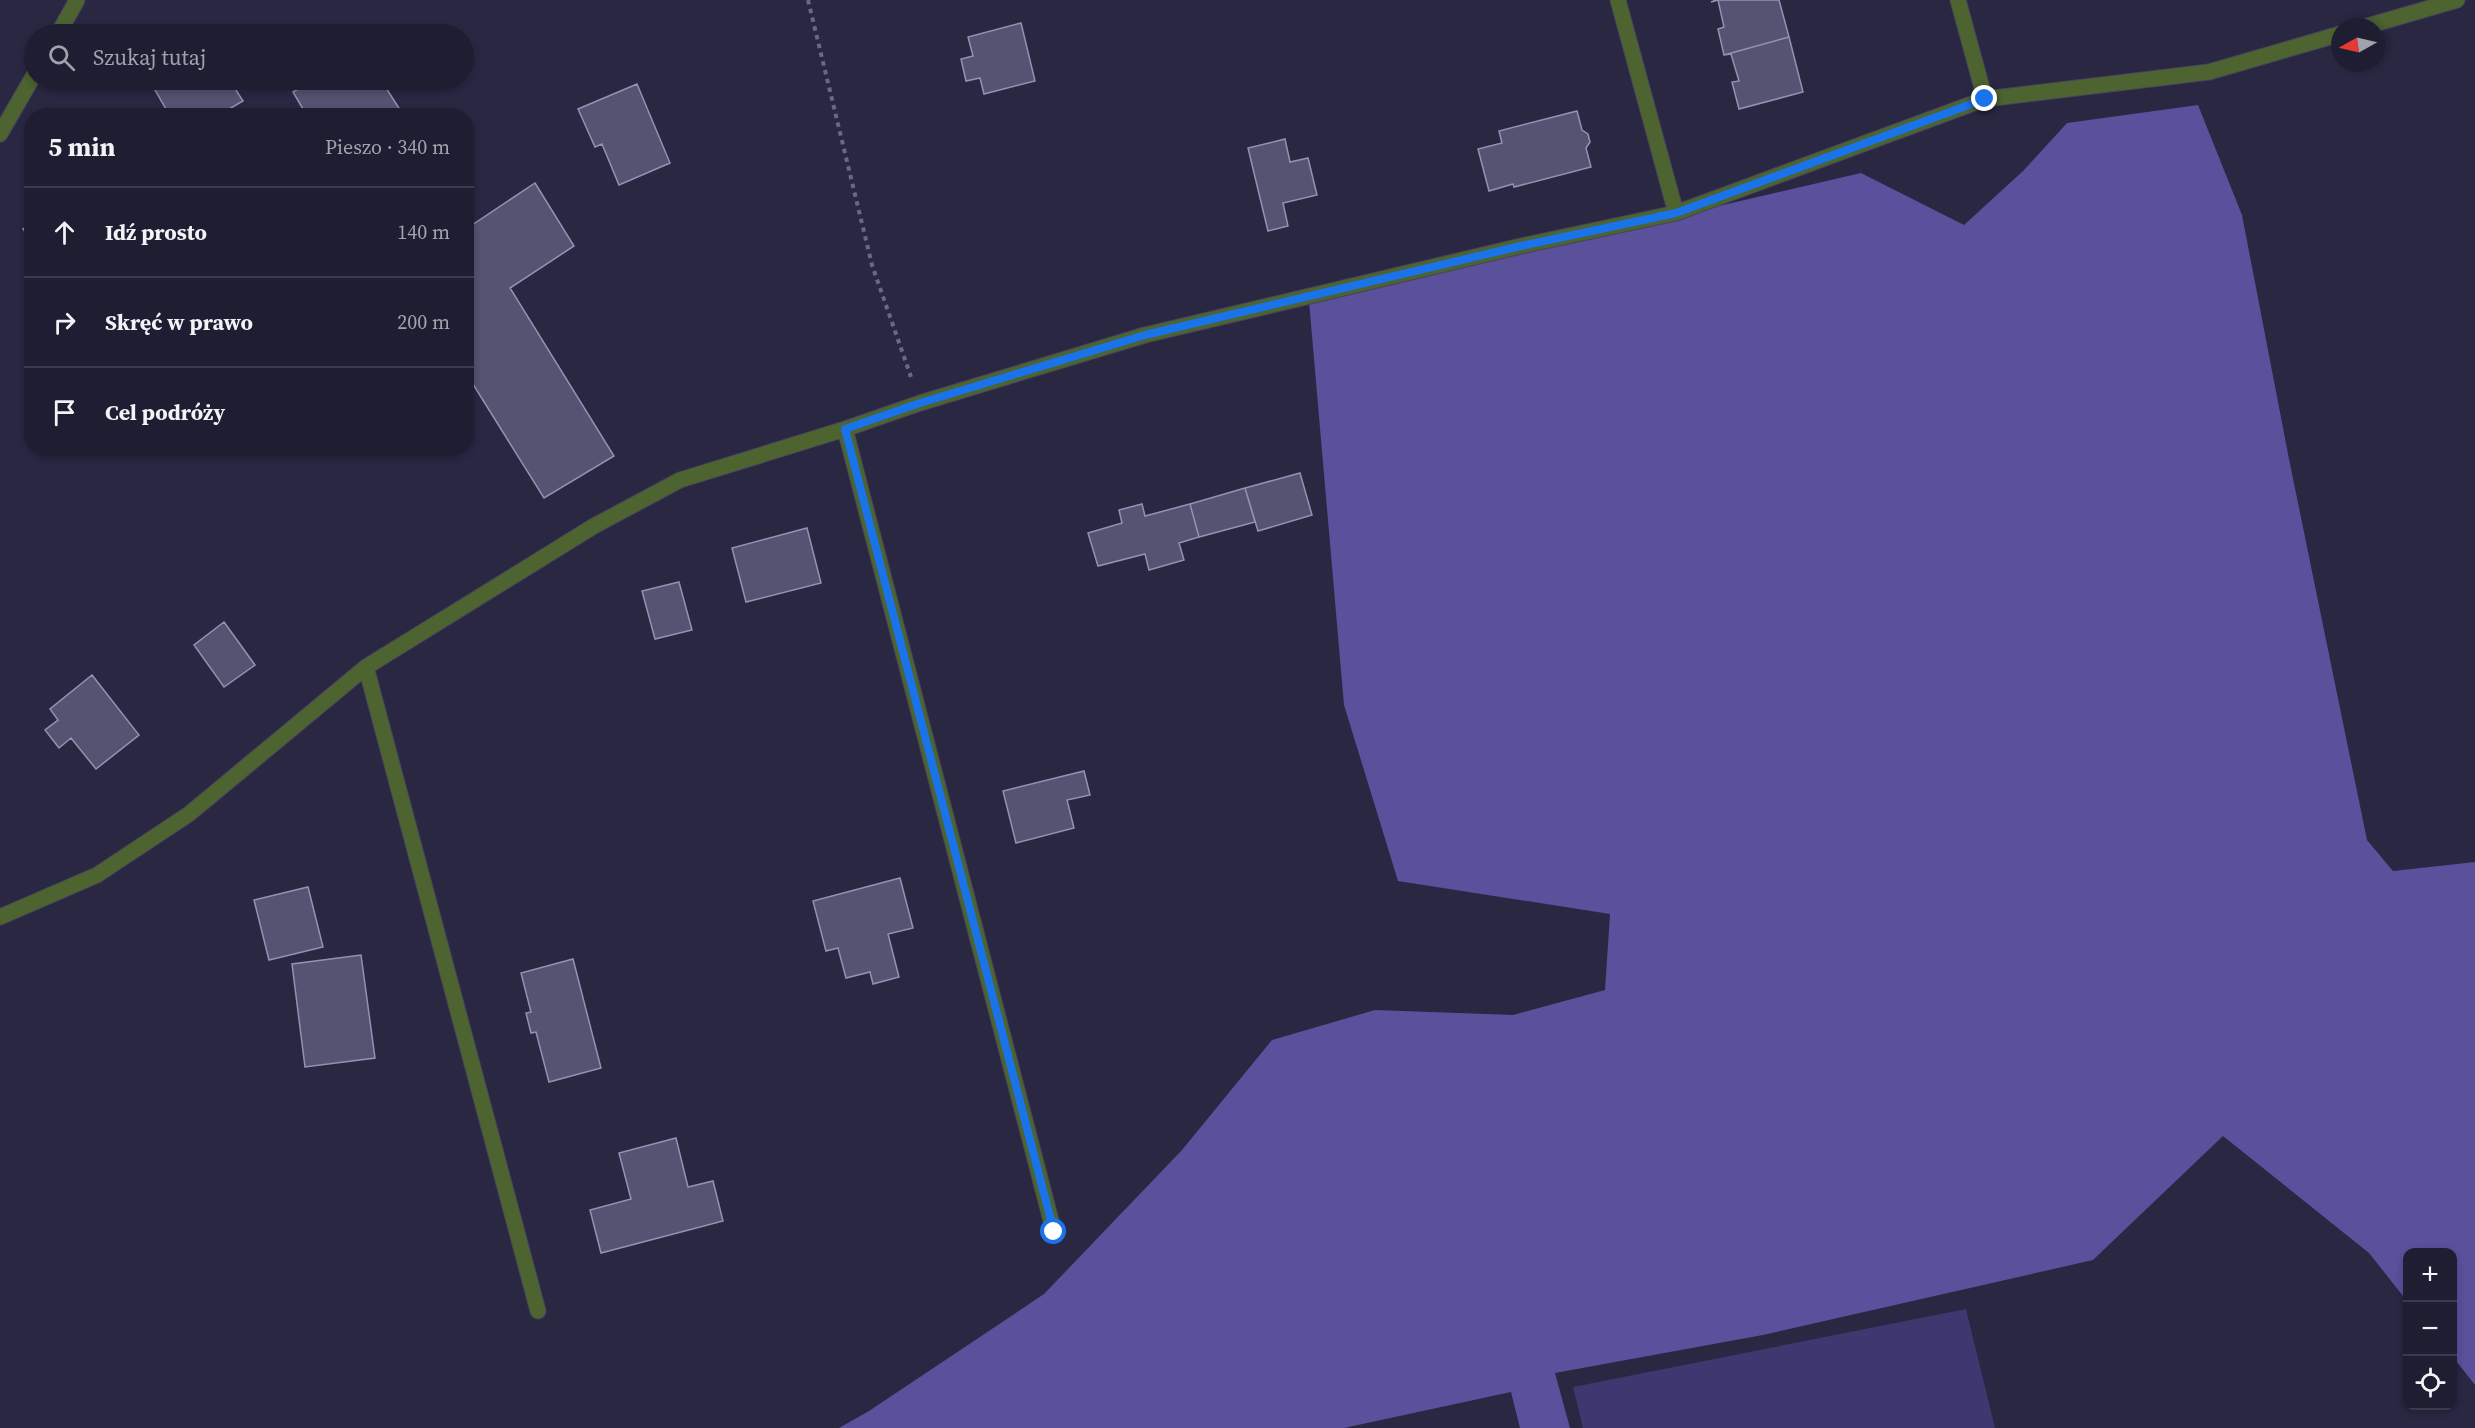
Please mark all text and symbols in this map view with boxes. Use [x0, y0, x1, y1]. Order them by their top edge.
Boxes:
north arrow [2331, 18, 2385, 72]
search box [24, 24, 474, 90]
icon: search [45, 41, 78, 74]
text: Szukaj tutaj [93, 42, 206, 72]
route end [1971, 85, 1997, 111]
text: 5 min [48, 129, 115, 165]
text: Pieszo · 340 m [325, 133, 450, 161]
icon: ahead [48, 216, 81, 249]
text: Idź prosto [105, 217, 207, 247]
text: 140 m [397, 218, 450, 246]
icon: right [48, 306, 81, 339]
text: Skręć w prawo [105, 307, 253, 337]
text: 200 m [397, 308, 450, 336]
icon: arrive [48, 396, 81, 429]
text: Cel podróży [105, 397, 225, 427]
route start [1040, 1218, 1066, 1244]
map controls [2403, 1248, 2457, 1410]
button: + [2403, 1248, 2457, 1302]
button: − [2403, 1302, 2457, 1356]
button: locate [2403, 1356, 2457, 1410]

